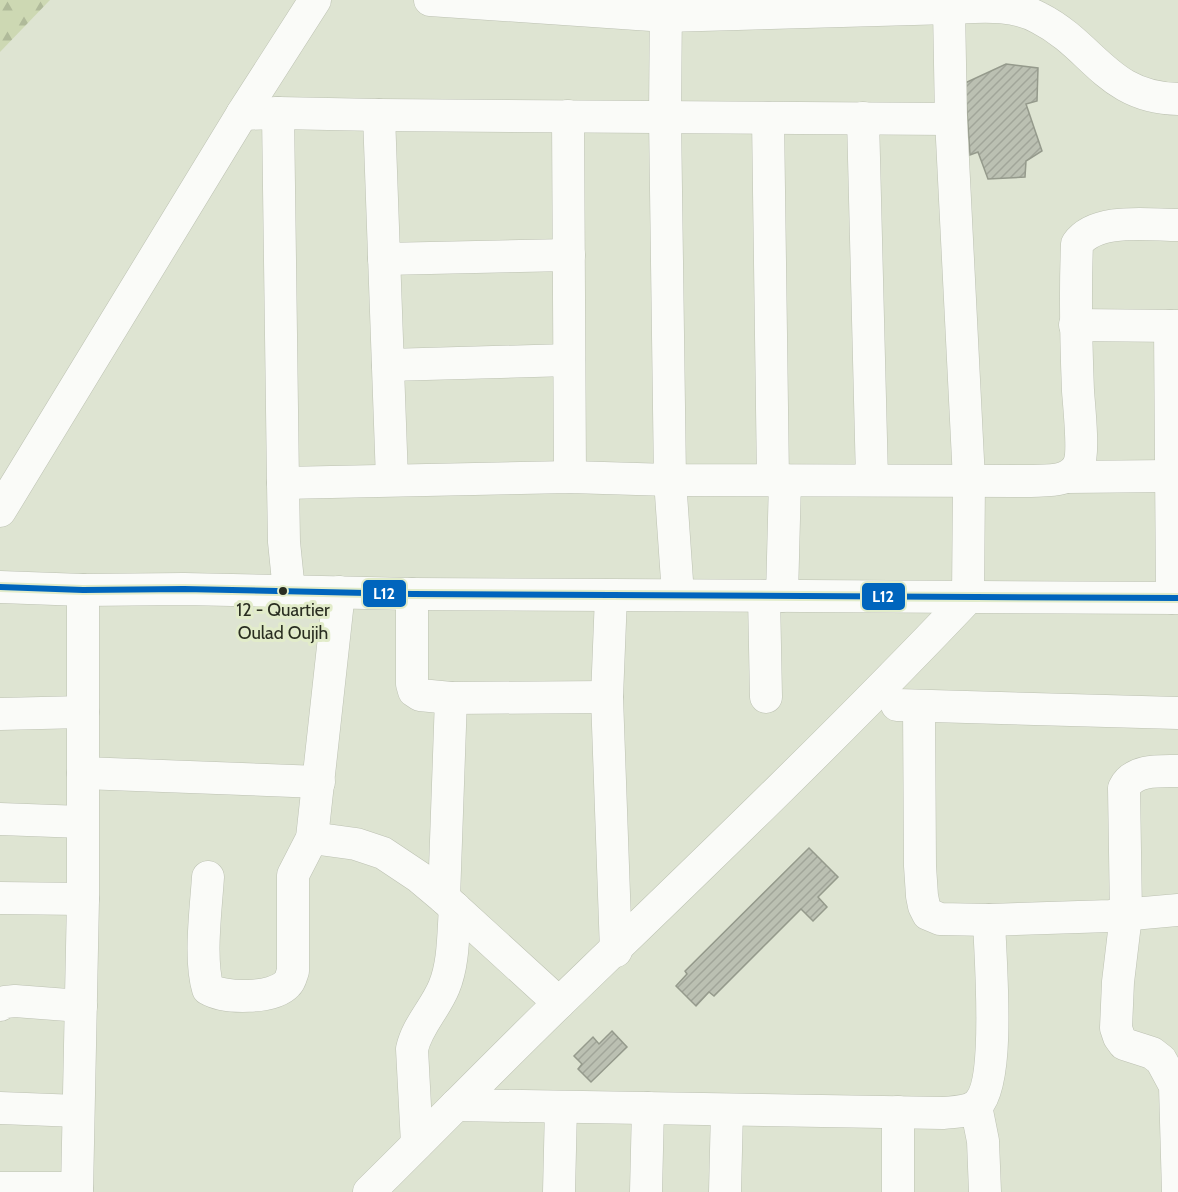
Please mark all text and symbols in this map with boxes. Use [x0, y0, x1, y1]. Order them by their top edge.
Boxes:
line badge: L12 [362, 579, 407, 608]
line badge: L12 [861, 582, 906, 611]
text: L12 [373, 584, 395, 603]
marker: 12 - Quartier Oulad Oujih [277, 585, 289, 597]
text: L12 [872, 587, 894, 606]
place label: 12 - Quartier Oulad Oujih [236, 599, 330, 644]

